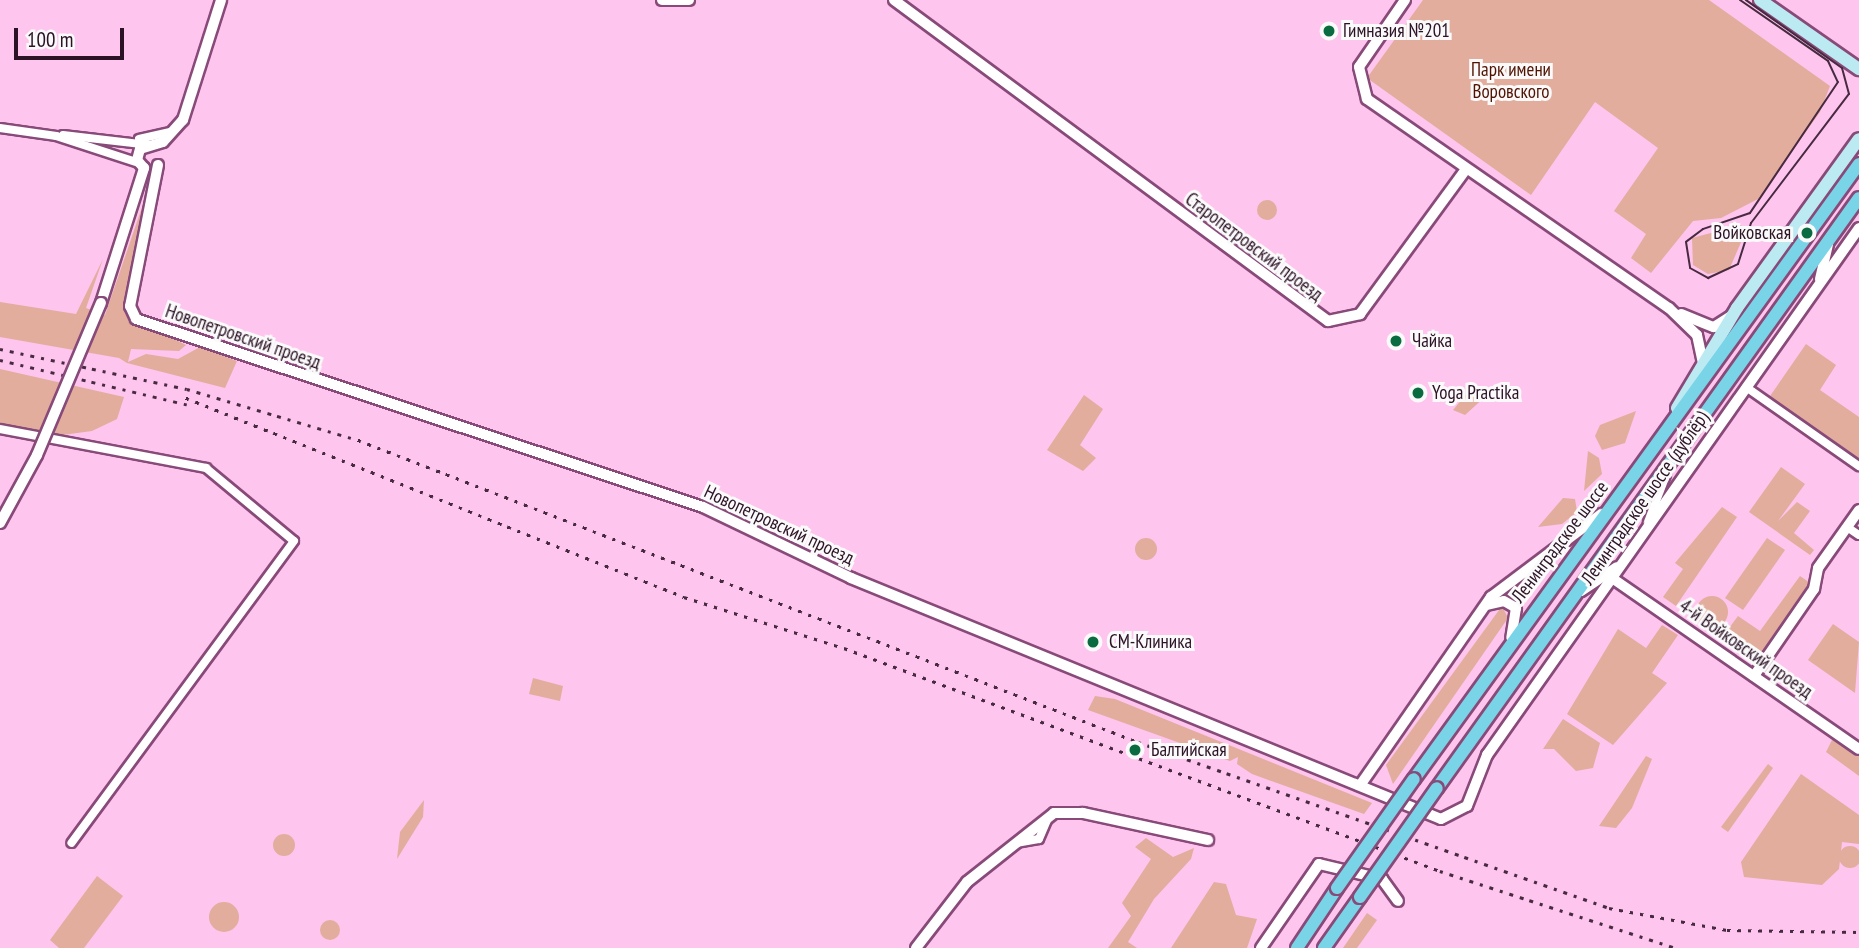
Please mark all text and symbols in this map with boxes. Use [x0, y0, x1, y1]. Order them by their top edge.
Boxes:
scale bar [18, 14, 128, 58]
place label: Гимназия №201 [1343, 20, 1450, 42]
marker: Гимназия №201 [1321, 23, 1337, 39]
text: 100 m [27, 26, 73, 53]
park label: Парк имени Воровского [1471, 59, 1551, 103]
street label: Старопетровский проезд [1181, 188, 1327, 306]
place label: Войковская [1713, 222, 1791, 244]
marker: Войковская [1797, 223, 1817, 243]
street label: Новопетровский проезд [162, 300, 324, 374]
place label: Чайка [1412, 330, 1452, 352]
marker: Чайка [1386, 331, 1406, 351]
place label: Yoga Practika [1432, 382, 1519, 404]
marker: Yoga Practika [1410, 385, 1426, 401]
street label: Ленинградское шоссе (дублёр) [1576, 407, 1714, 589]
street label: Ленинградское шоссе [1507, 477, 1613, 607]
street label: Новопетровский проезд [700, 480, 858, 570]
street label: 4-й Войковский проезд [1675, 595, 1817, 703]
place label: СМ-Клиника [1109, 631, 1192, 653]
marker: СМ-Клиника [1083, 632, 1103, 652]
place label: Балтийская [1151, 739, 1227, 761]
marker: Балтийская [1125, 740, 1145, 760]

